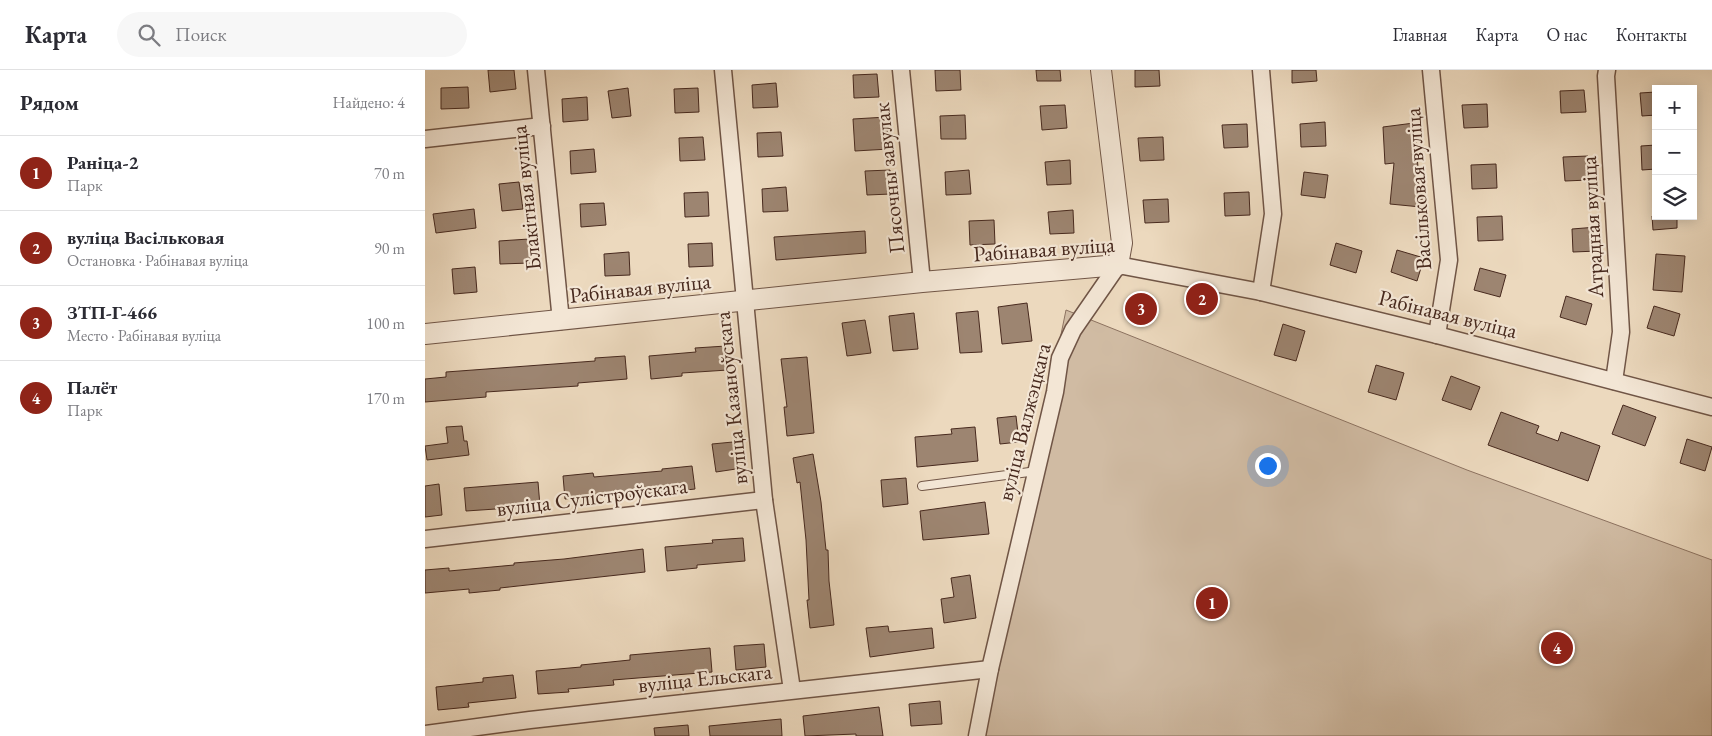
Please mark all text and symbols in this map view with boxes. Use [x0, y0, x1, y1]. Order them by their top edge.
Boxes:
search box [117, 12, 467, 57]
text: Карта [25, 19, 87, 50]
icon: search [135, 21, 163, 49]
text: Поиск [175, 22, 227, 47]
text: Главная [1393, 23, 1447, 46]
text: Карта [1475, 23, 1518, 46]
text: О нас [1546, 23, 1588, 46]
text: Контакты [1616, 23, 1687, 46]
map controls [1652, 85, 1697, 220]
button: + [1652, 85, 1697, 130]
text: Рядом [20, 89, 79, 116]
text: Найдено: 4 [333, 92, 405, 113]
street label: Пясочны завулак [867, 101, 911, 255]
street label: Васільковая вуліца [1398, 107, 1438, 271]
street label: Блакітная вуліца [504, 124, 548, 272]
button: − [1652, 130, 1697, 175]
text: Раніца-2 [67, 150, 138, 175]
street label: Атрадная вуліца [1574, 155, 1610, 300]
text: 1 [32, 163, 40, 184]
text: 70 m [374, 163, 405, 184]
text: Парк [67, 175, 103, 196]
button: layers [1652, 175, 1697, 220]
text: вуліца Васільковая [67, 225, 224, 250]
street label: Рабінавая вуліца [972, 230, 1116, 268]
text: 2 [32, 238, 40, 259]
text: 90 m [374, 238, 405, 259]
text: Остановка · Рабінавая вуліца [67, 250, 248, 271]
street label: Рабінавая вуліца [568, 266, 712, 310]
pin: 2 [1186, 280, 1218, 318]
street label: Рабінавая вуліца [1376, 283, 1521, 345]
pin: 3 [1125, 290, 1157, 328]
text: ЗТП-Г-466 [67, 300, 157, 325]
street label: вуліца Казаноўскага [707, 310, 755, 486]
text: 3 [32, 313, 40, 334]
text: 100 m [366, 313, 405, 334]
text: Место · Рабінавая вуліца [67, 325, 221, 346]
street label: вуліца Валжэцкага [990, 340, 1058, 504]
text: Палёт [67, 375, 117, 400]
text: 4 [32, 388, 40, 409]
text: 170 m [366, 388, 405, 409]
text: Парк [67, 400, 103, 421]
your location [1255, 453, 1281, 479]
street label: вуліца Сулістроўскага [495, 471, 689, 523]
pin: 1 [1196, 584, 1228, 622]
pin: 4 [1541, 629, 1573, 667]
street label: вуліца Ельскага [637, 657, 774, 699]

